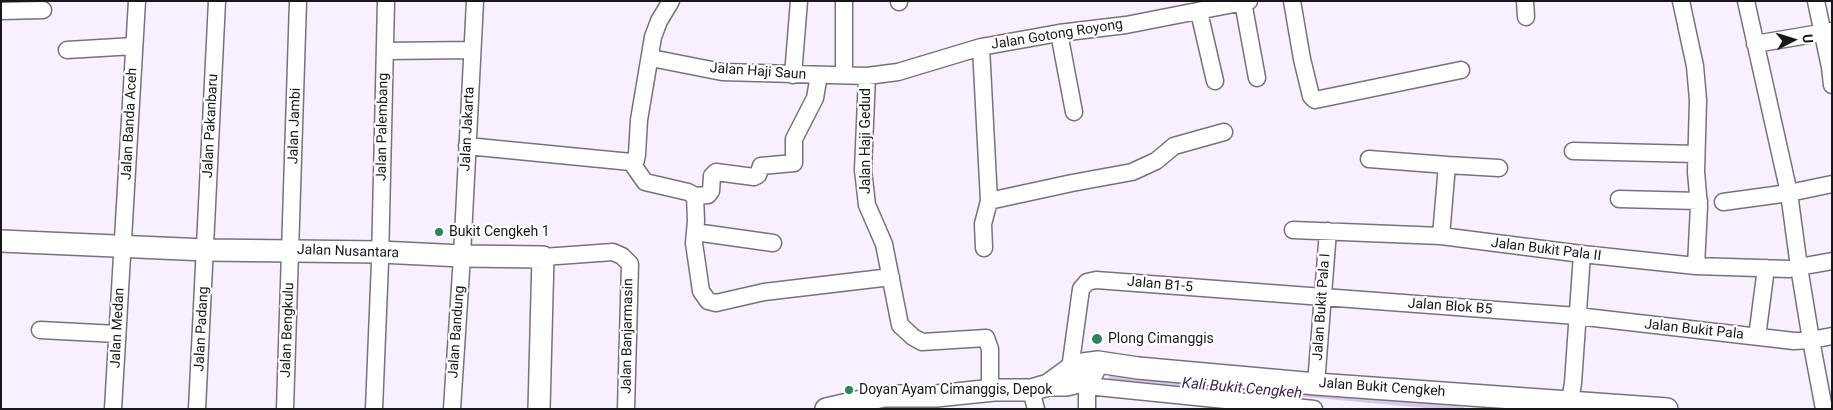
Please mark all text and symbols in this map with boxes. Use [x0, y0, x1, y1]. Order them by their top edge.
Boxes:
north arrow [1768, 15, 1818, 65]
street label: Jalan Gotong Royong [990, 16, 1124, 54]
text: U [1800, 33, 1816, 44]
street label: Jalan Haji Saun [709, 60, 807, 84]
street label: Jalan Banda Aceh [119, 68, 141, 180]
street label: Jalan Pakanbaru [200, 73, 222, 179]
street label: Jalan Palembang [374, 73, 392, 181]
street label: Jalan Jakarta [457, 86, 479, 172]
street label: Jalan Jambi [285, 88, 305, 164]
street label: Jalan Haji Gedud [858, 88, 874, 194]
place label: Bukit Cengkeh 1 [449, 224, 550, 240]
marker: Bukit Cengkeh 1 [433, 226, 445, 238]
street label: Jalan Bukit Pala II [1490, 235, 1602, 265]
street label: Jalan Nusantara [297, 242, 399, 262]
street label: Jalan Bukit Pala I [1310, 253, 1334, 361]
street label: Jalan B1-5 [1126, 274, 1194, 296]
street label: Jalan Banjarmasin [619, 278, 637, 394]
street label: Jalan Bengkulu [278, 282, 298, 378]
street label: Jalan Bandung [445, 285, 469, 379]
street label: Jalan Padang [191, 286, 213, 372]
street label: Jalan Medan [108, 287, 128, 369]
street label: Jalan Blok B5 [1407, 296, 1493, 318]
street label: Jalan Bukit Pala [1643, 316, 1745, 344]
place label: Plong Cimanggis [1108, 331, 1214, 347]
marker: Plong Cimanggis [1090, 332, 1104, 346]
water label: Kali Bukit Cengkeh [1181, 375, 1303, 403]
street label: Jalan Bukit Cengkeh [1318, 375, 1446, 401]
place label: Doyan Ayam Cimanggis, Depok [859, 382, 1052, 398]
marker: Doyan Ayam Cimanggis, Depok [843, 384, 855, 396]

